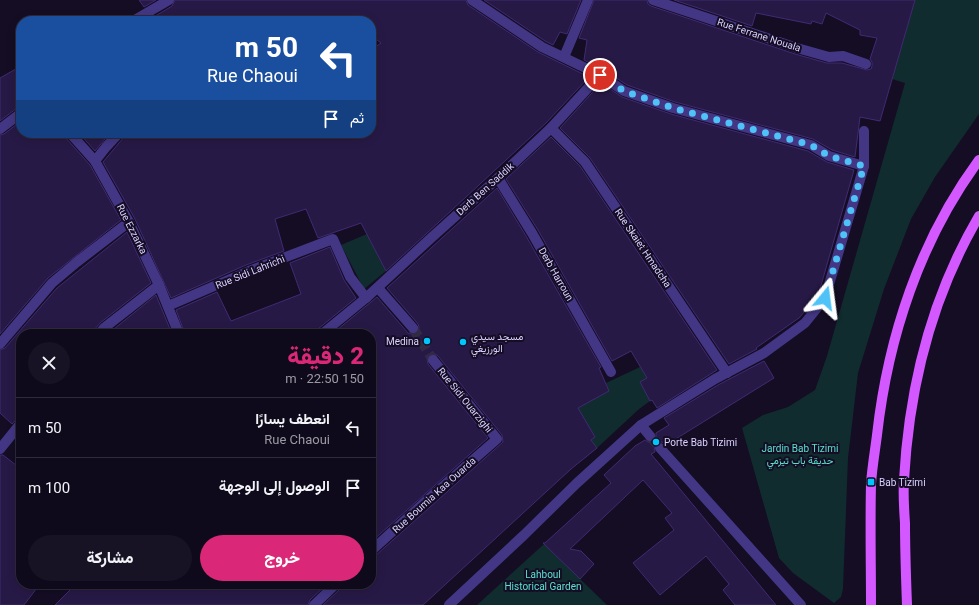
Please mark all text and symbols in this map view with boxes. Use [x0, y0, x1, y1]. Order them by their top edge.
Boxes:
street label: Rue Ferrane Nouala [716, 16, 802, 54]
text: 50 m [235, 31, 298, 64]
icon: left [312, 32, 364, 84]
pin [583, 58, 617, 92]
icon: arrive [589, 64, 611, 86]
text: Rue Chaoui [207, 65, 298, 86]
icon: arrive [320, 108, 342, 130]
text: ثم [350, 109, 364, 127]
street label: Derb Ben Saddik [454, 160, 517, 218]
street label: Rue Ezzarka [115, 202, 149, 256]
street label: Rue Skaiet Hmadcha [613, 207, 673, 289]
street label: Derb Harroun [536, 246, 576, 302]
street label: Rue Sidi Lahrichi [214, 253, 286, 291]
position arrow [804, 277, 846, 319]
place label: مسجد سيدي الورزيغي [471, 331, 523, 357]
place label: Medina [386, 336, 419, 347]
marker: Medina [422, 336, 432, 346]
marker: مسجد سيدي الورزيغي [458, 337, 468, 347]
button: close [28, 342, 70, 384]
text: 2 دقيقة [287, 342, 364, 370]
street label: Rue Sidi Ouarzighi [435, 365, 495, 435]
text: 150 m · 22:50 [285, 371, 364, 386]
text: انعطف يسارًا [255, 410, 330, 428]
icon: left [342, 417, 364, 439]
text: 50 m [28, 419, 62, 437]
text: Rue Chaoui [264, 432, 330, 447]
marker: Porte Bab Tizimi [651, 437, 661, 447]
place label: Porte Bab Tizimi [664, 437, 737, 448]
park label: Jardin Bab Tizimi حديقة باب تيزمي [762, 443, 838, 469]
street label: Rue Boumia Kaa Ouarda [390, 455, 478, 535]
text: الوصول إلى الوجهة [219, 477, 330, 495]
icon: arrive [342, 477, 364, 499]
marker: Bab Tizimi [866, 477, 876, 487]
place label: Bab Tizimi [879, 477, 926, 488]
text: 100 m [28, 479, 70, 497]
button: مشاركة [28, 535, 192, 581]
button: خروج [200, 535, 364, 581]
park label: Lahboul Historical Garden [504, 569, 582, 592]

